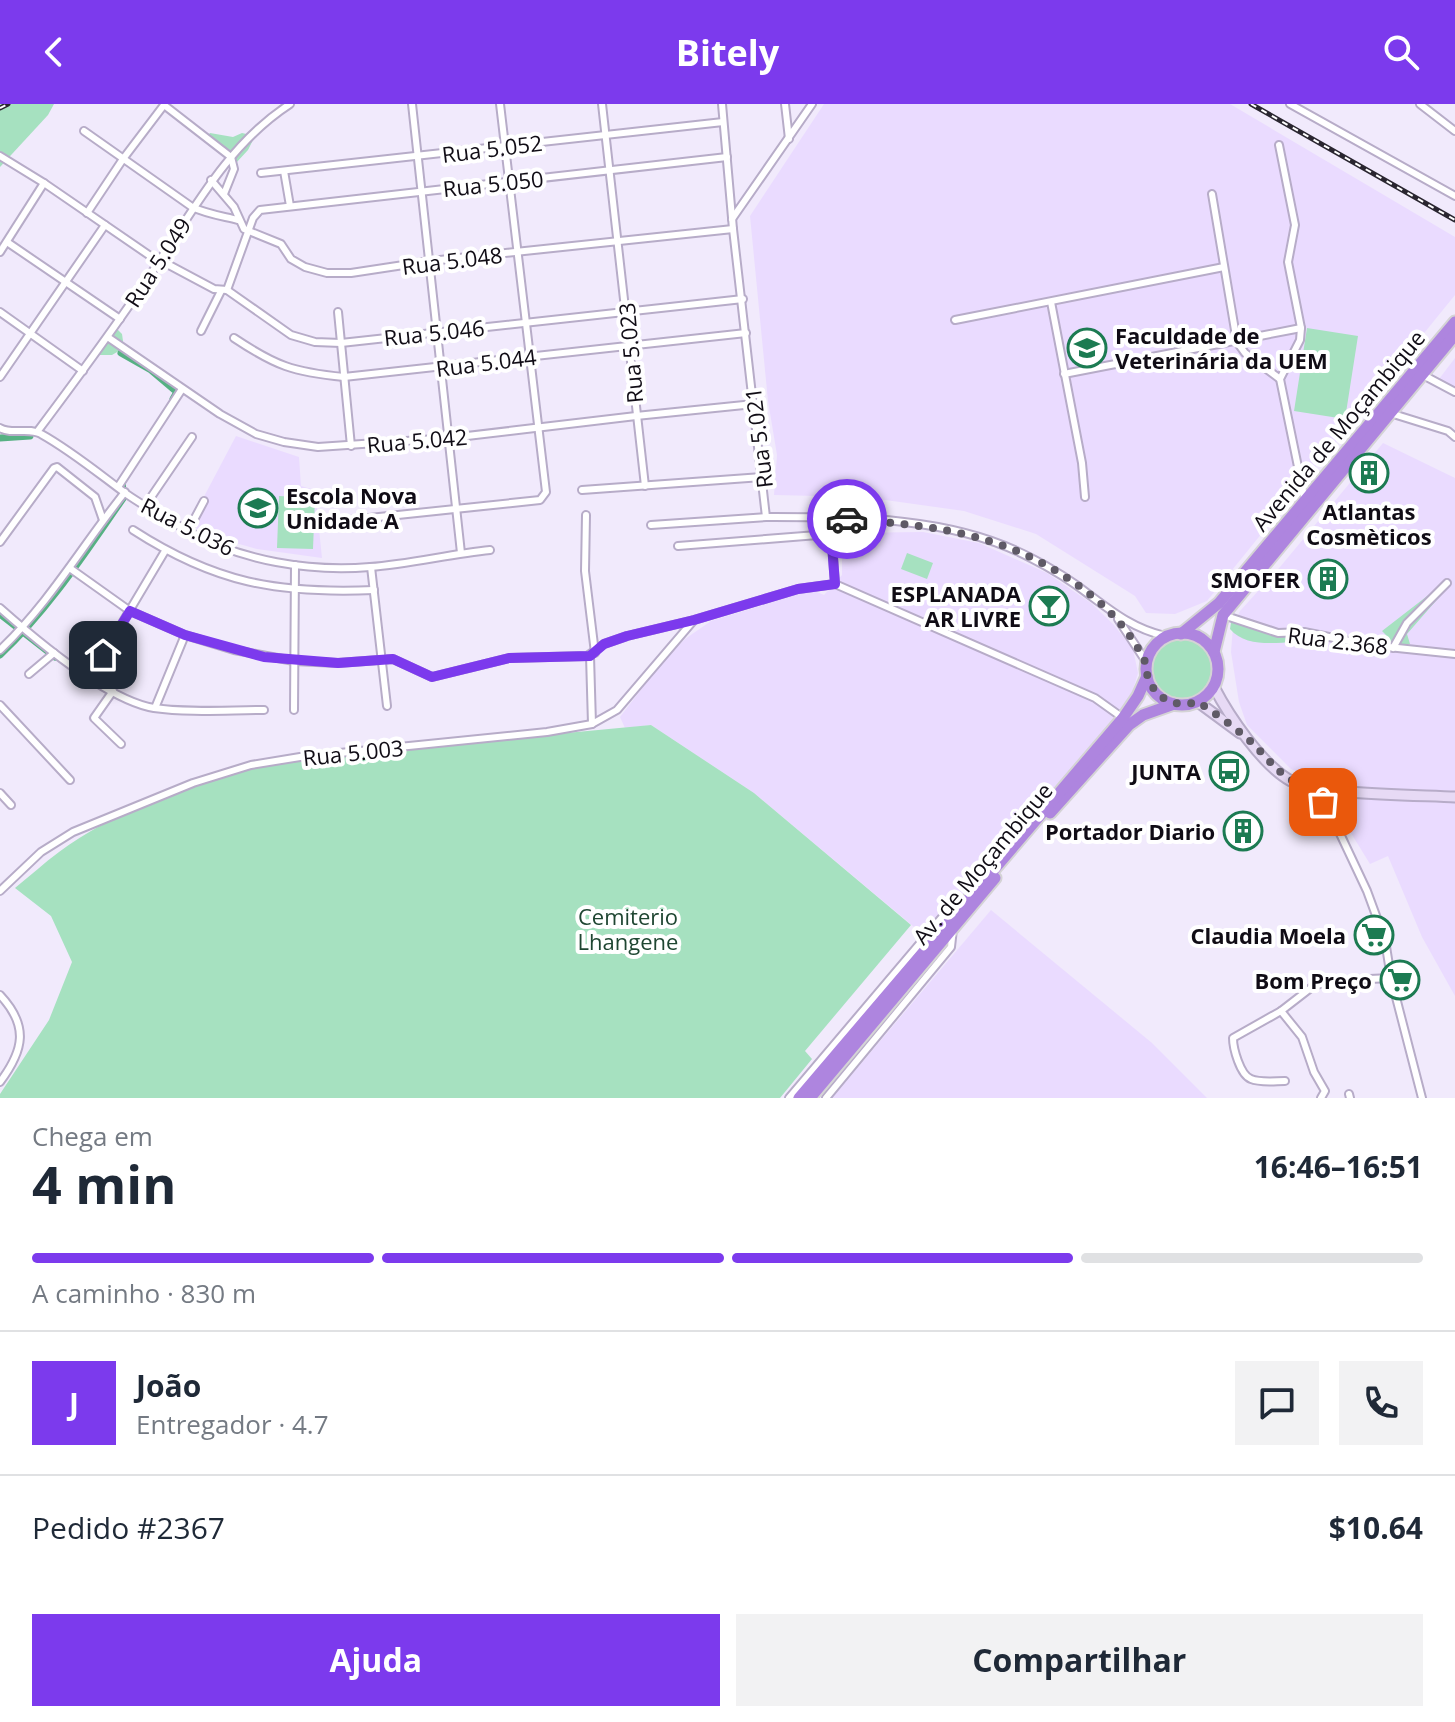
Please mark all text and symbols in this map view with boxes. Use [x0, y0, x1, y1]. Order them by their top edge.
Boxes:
text: Bitely [676, 28, 779, 77]
icon: back [32, 30, 76, 74]
icon: search [1379, 30, 1423, 74]
street label: Rua 5.052 [440, 127, 544, 169]
street label: Rua 5.050 [441, 163, 545, 203]
street label: Rua 5.049 [117, 211, 197, 313]
street label: Rua 5.048 [400, 239, 504, 281]
street label: Rua 5.023 [611, 301, 649, 405]
street label: Rua 5.046 [382, 312, 486, 352]
place label: Faculdade de Veterinária da UEM [1115, 320, 1328, 375]
street label: Avenida de Moçambique [1245, 323, 1431, 537]
school or university icon: Faculdade de Veterinária da UEM [1066, 327, 1108, 369]
street label: Rua 5.044 [434, 341, 538, 383]
street label: Rua 5.021 [737, 386, 779, 490]
street label: Rua 5.042 [365, 421, 469, 459]
building icon: Atlantas Cosmèticos [1348, 452, 1390, 494]
courier [807, 479, 887, 559]
place label: Escola Nova Unidade A [286, 480, 417, 535]
school or university icon: Escola Nova Unidade A [237, 487, 279, 529]
street label: Rua 5.036 [136, 490, 240, 562]
place label: Atlantas Cosmèticos [1306, 496, 1432, 551]
icon: car [825, 497, 869, 541]
building icon: SMOFER [1307, 558, 1349, 600]
place label: SMOFER [1211, 564, 1300, 594]
place label: ESPLANADA AR LIVRE [891, 578, 1022, 633]
bar icon: ESPLANADA AR LIVRE [1028, 585, 1070, 627]
street label: Rua 2.368 [1286, 619, 1390, 661]
pin [69, 621, 137, 689]
icon: home [81, 633, 125, 677]
street label: Rua 5.003 [301, 732, 405, 772]
bus stop icon: JUNTA [1208, 750, 1250, 792]
place label: JUNTA [1129, 756, 1202, 786]
pin [1289, 768, 1357, 836]
street label: Av. de Moçambique [905, 776, 1059, 950]
icon: bag [1301, 780, 1345, 824]
building icon: Portador Diario [1222, 810, 1264, 852]
place label: Portador Diario [1045, 816, 1215, 846]
park label: Cemiterio Lhangene [578, 901, 678, 956]
supermarket icon: Claudia Moela [1353, 914, 1395, 956]
place label: Claudia Moela [1191, 920, 1346, 950]
supermarket icon: Bom Preço [1379, 959, 1421, 1001]
place label: Bom Preço [1255, 965, 1372, 995]
text: Chega em [32, 1118, 153, 1154]
text: 16:46–16:51 [1254, 1146, 1423, 1187]
text: 4 min [32, 1148, 176, 1219]
text: A caminho · 830 m [32, 1275, 256, 1311]
button: chat [1235, 1361, 1319, 1445]
button: phone [1339, 1361, 1423, 1445]
text: João [136, 1365, 201, 1406]
text: J [69, 1383, 79, 1424]
text: Entregador · 4.7 [136, 1406, 329, 1442]
text: Pedido #2367 [32, 1507, 225, 1548]
text: $10.64 [1329, 1507, 1423, 1548]
button: Ajuda [32, 1614, 720, 1706]
button: Compartilhar [736, 1614, 1423, 1706]

